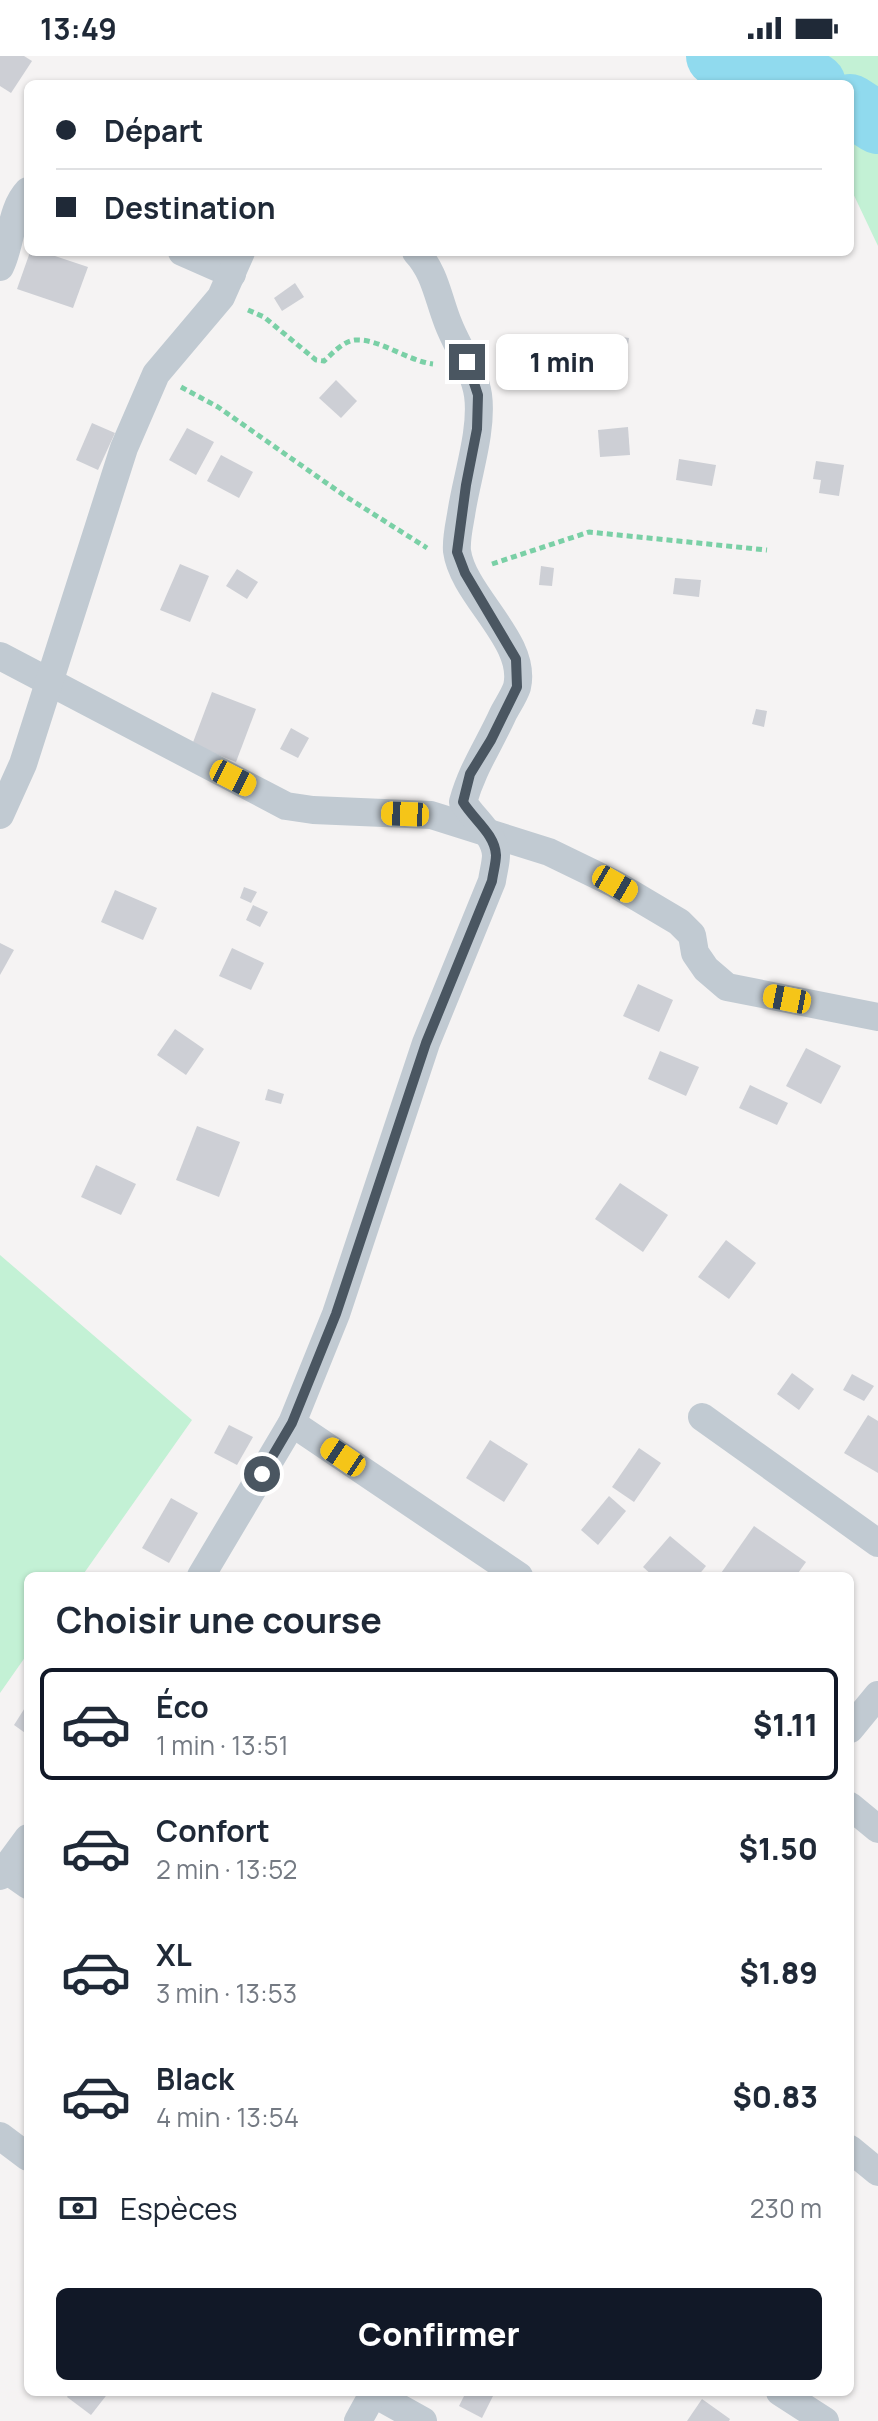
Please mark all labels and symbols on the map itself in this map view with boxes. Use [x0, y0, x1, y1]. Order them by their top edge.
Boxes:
callout: 1 min [495, 334, 627, 390]
route end [449, 344, 485, 380]
car [206, 756, 260, 800]
car [381, 801, 429, 827]
car [588, 862, 642, 906]
car [761, 983, 813, 1015]
car [316, 1434, 370, 1480]
route start [244, 1456, 280, 1492]

